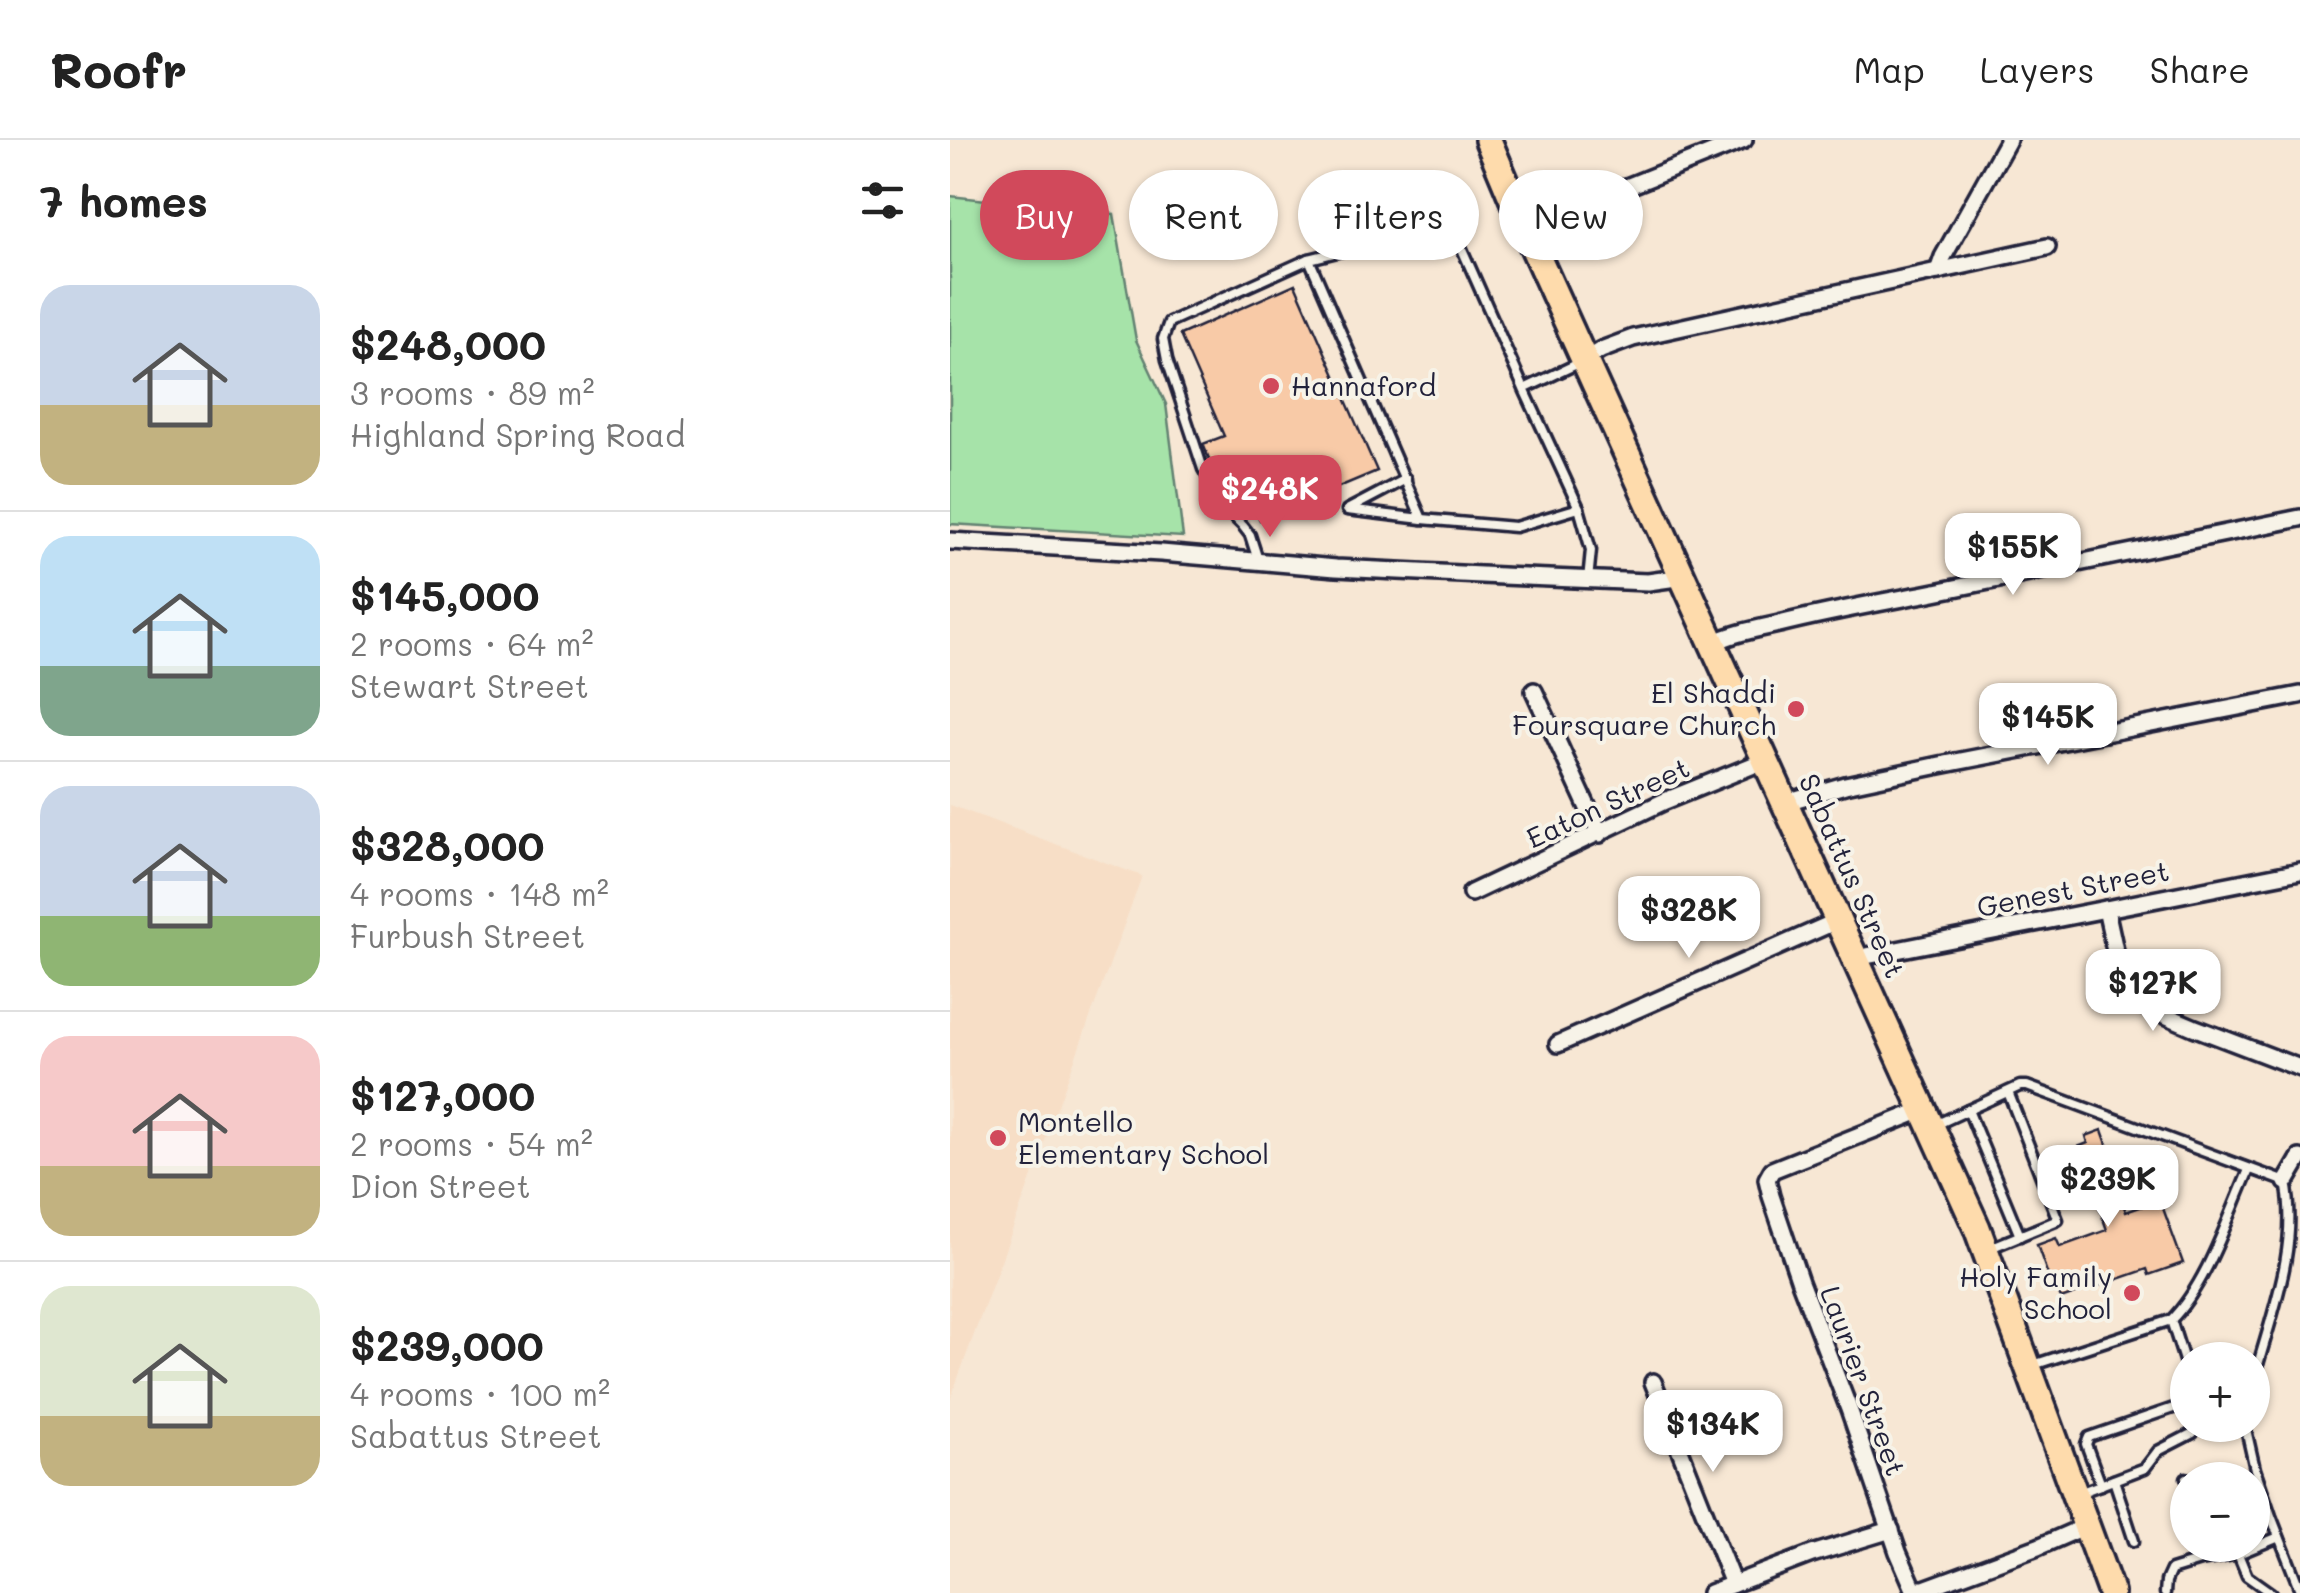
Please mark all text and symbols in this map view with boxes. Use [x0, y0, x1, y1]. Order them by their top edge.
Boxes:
text: Roofr [50, 38, 187, 100]
text: Map [1853, 46, 1925, 92]
text: Layers [1980, 46, 2095, 92]
text: Share [2150, 46, 2250, 92]
chip: Buy [980, 170, 1109, 260]
chip: Rent [1129, 170, 1278, 260]
chip: Filters [1298, 170, 1479, 260]
chip: New [1499, 170, 1643, 260]
text: 7 homes [40, 173, 208, 228]
icon: filters [855, 173, 910, 228]
text: $248,000 [350, 316, 546, 371]
icon: home [120, 325, 240, 445]
place label: Hannaford [1291, 367, 1436, 403]
text: 3 rooms · 89 m² [350, 371, 595, 413]
marker: Hannaford [1260, 375, 1282, 397]
text: Highland Spring Road [350, 413, 685, 455]
pin: $248K [1200, 455, 1340, 540]
text: $248K [1221, 466, 1319, 508]
pin: $155K [1943, 513, 2083, 598]
text: $155K [1967, 524, 2059, 566]
text: $145,000 [350, 567, 540, 622]
icon: home [120, 576, 240, 696]
text: 2 rooms · 64 m² [350, 622, 594, 664]
text: Stewart Street [350, 664, 589, 706]
place label: El Shaddi Foursquare Church [1512, 674, 1776, 742]
pin: $145K [1978, 683, 2118, 768]
text: $145K [2001, 694, 2095, 736]
marker: El Shaddi Foursquare Church [1785, 698, 1807, 720]
street label: Eaton Street [1520, 749, 1695, 856]
street label: Sabattus Street [1792, 768, 1914, 983]
text: $328,000 [350, 817, 545, 872]
icon: home [120, 826, 240, 946]
street label: Genest Street [1974, 852, 2172, 924]
text: 4 rooms · 148 m² [350, 872, 609, 914]
pin: $328K [1619, 876, 1759, 961]
text: $328K [1640, 887, 1738, 929]
text: Furbush Street [350, 914, 585, 956]
pin: $127K [2083, 949, 2223, 1034]
text: $127K [2108, 960, 2198, 1002]
text: $127,000 [350, 1067, 535, 1122]
icon: home [120, 1076, 240, 1196]
place label: Montello Elementary School [1018, 1103, 1269, 1171]
text: 2 rooms · 54 m² [350, 1122, 593, 1164]
marker: Montello Elementary School [987, 1127, 1009, 1149]
pin: $239K [2038, 1145, 2178, 1230]
text: $239K [2059, 1156, 2157, 1198]
text: Dion Street [350, 1164, 531, 1206]
place label: Holy Family School [1959, 1258, 2112, 1326]
street label: Laurier Street [1813, 1281, 1915, 1481]
marker: Holy Family School [2121, 1282, 2143, 1304]
text: $239,000 [350, 1317, 544, 1372]
icon: home [120, 1326, 240, 1446]
map controls [2170, 1342, 2270, 1562]
button: + [2170, 1342, 2270, 1442]
text: 4 rooms · 100 m² [350, 1372, 610, 1414]
pin: $134K [1643, 1390, 1783, 1475]
text: $134K [1666, 1401, 1760, 1443]
text: Sabattus Street [350, 1414, 602, 1456]
button: − [2170, 1462, 2270, 1562]

